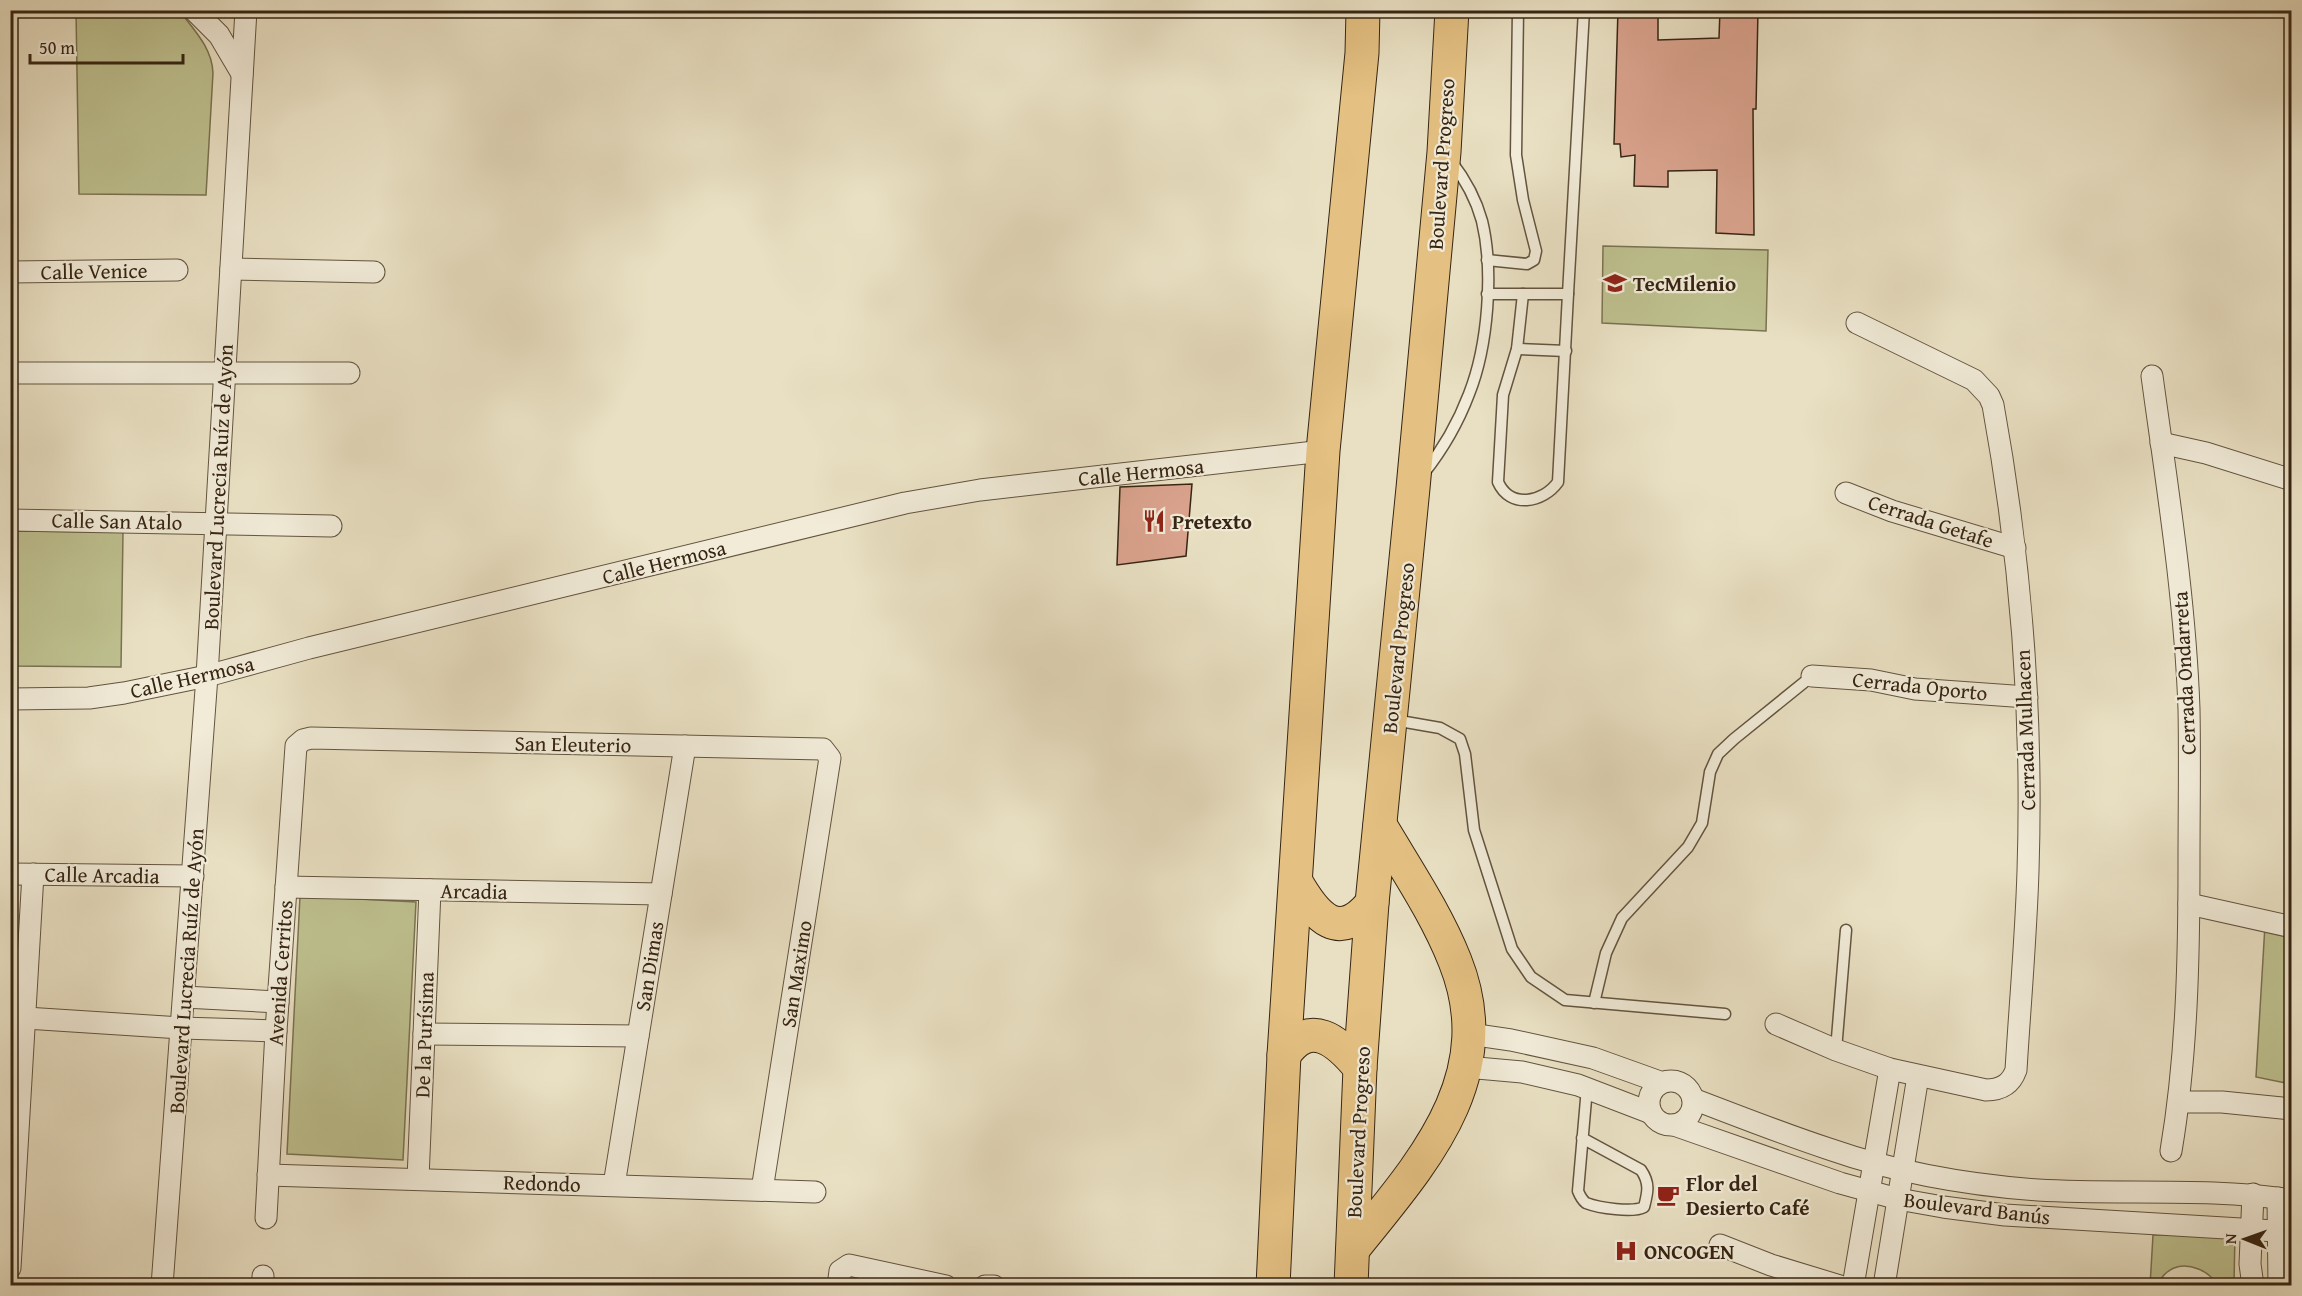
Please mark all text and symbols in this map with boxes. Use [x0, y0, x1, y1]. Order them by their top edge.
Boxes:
scale bar [30, 27, 183, 65]
text: 50 m [39, 34, 75, 61]
street label: Boulevard Progreso [1420, 77, 1462, 251]
street label: Calle Venice [40, 255, 148, 287]
place label: TecMilenio [1633, 268, 1736, 299]
school or university icon: TecMilenio [1602, 270, 1628, 296]
street label: Boulevard Lucrecia Ruíz de Ayón [195, 343, 241, 631]
street label: Calle Hermosa [1077, 450, 1205, 494]
street label: Cerrada Getafe [1864, 486, 1998, 556]
street label: Calle San Atalo [51, 504, 183, 538]
place label: Pretexto [1172, 506, 1252, 537]
restaurant icon: Pretexto [1141, 508, 1167, 534]
street label: Calle Hermosa [599, 532, 729, 592]
street label: Boulevard Progreso [1374, 561, 1422, 735]
street label: Cerrada Ondarreta [2164, 590, 2204, 756]
street label: Calle Hermosa [127, 648, 257, 706]
street label: Cerrada Mulhacen [2007, 649, 2043, 811]
street label: Cerrada Oporto [1851, 663, 1989, 709]
street label: San Eleuterio [514, 727, 632, 761]
street label: Boulevard Lucrecia Ruíz de Ayón [161, 827, 211, 1115]
street label: Calle Arcadia [44, 858, 160, 892]
street label: Arcadia [440, 875, 508, 907]
street label: Avenida Cerritos [259, 899, 301, 1047]
street label: San Maximo [772, 918, 820, 1030]
street label: San Dimas [627, 919, 671, 1013]
street label: De la Purísima [406, 971, 442, 1099]
street label: Boulevard Progreso [1338, 1045, 1378, 1219]
street label: Redondo [503, 1166, 581, 1200]
place label: Flor del Desierto Café [1686, 1168, 1810, 1223]
cafe icon: Flor del Desierto Café [1655, 1182, 1681, 1208]
street label: Boulevard Banús [1902, 1184, 2052, 1232]
north arrow [2215, 1209, 2275, 1269]
text: N [2218, 1233, 2242, 1244]
place label: ONCOGEN [1644, 1236, 1734, 1267]
hospital icon: ONCOGEN [1613, 1238, 1639, 1264]

